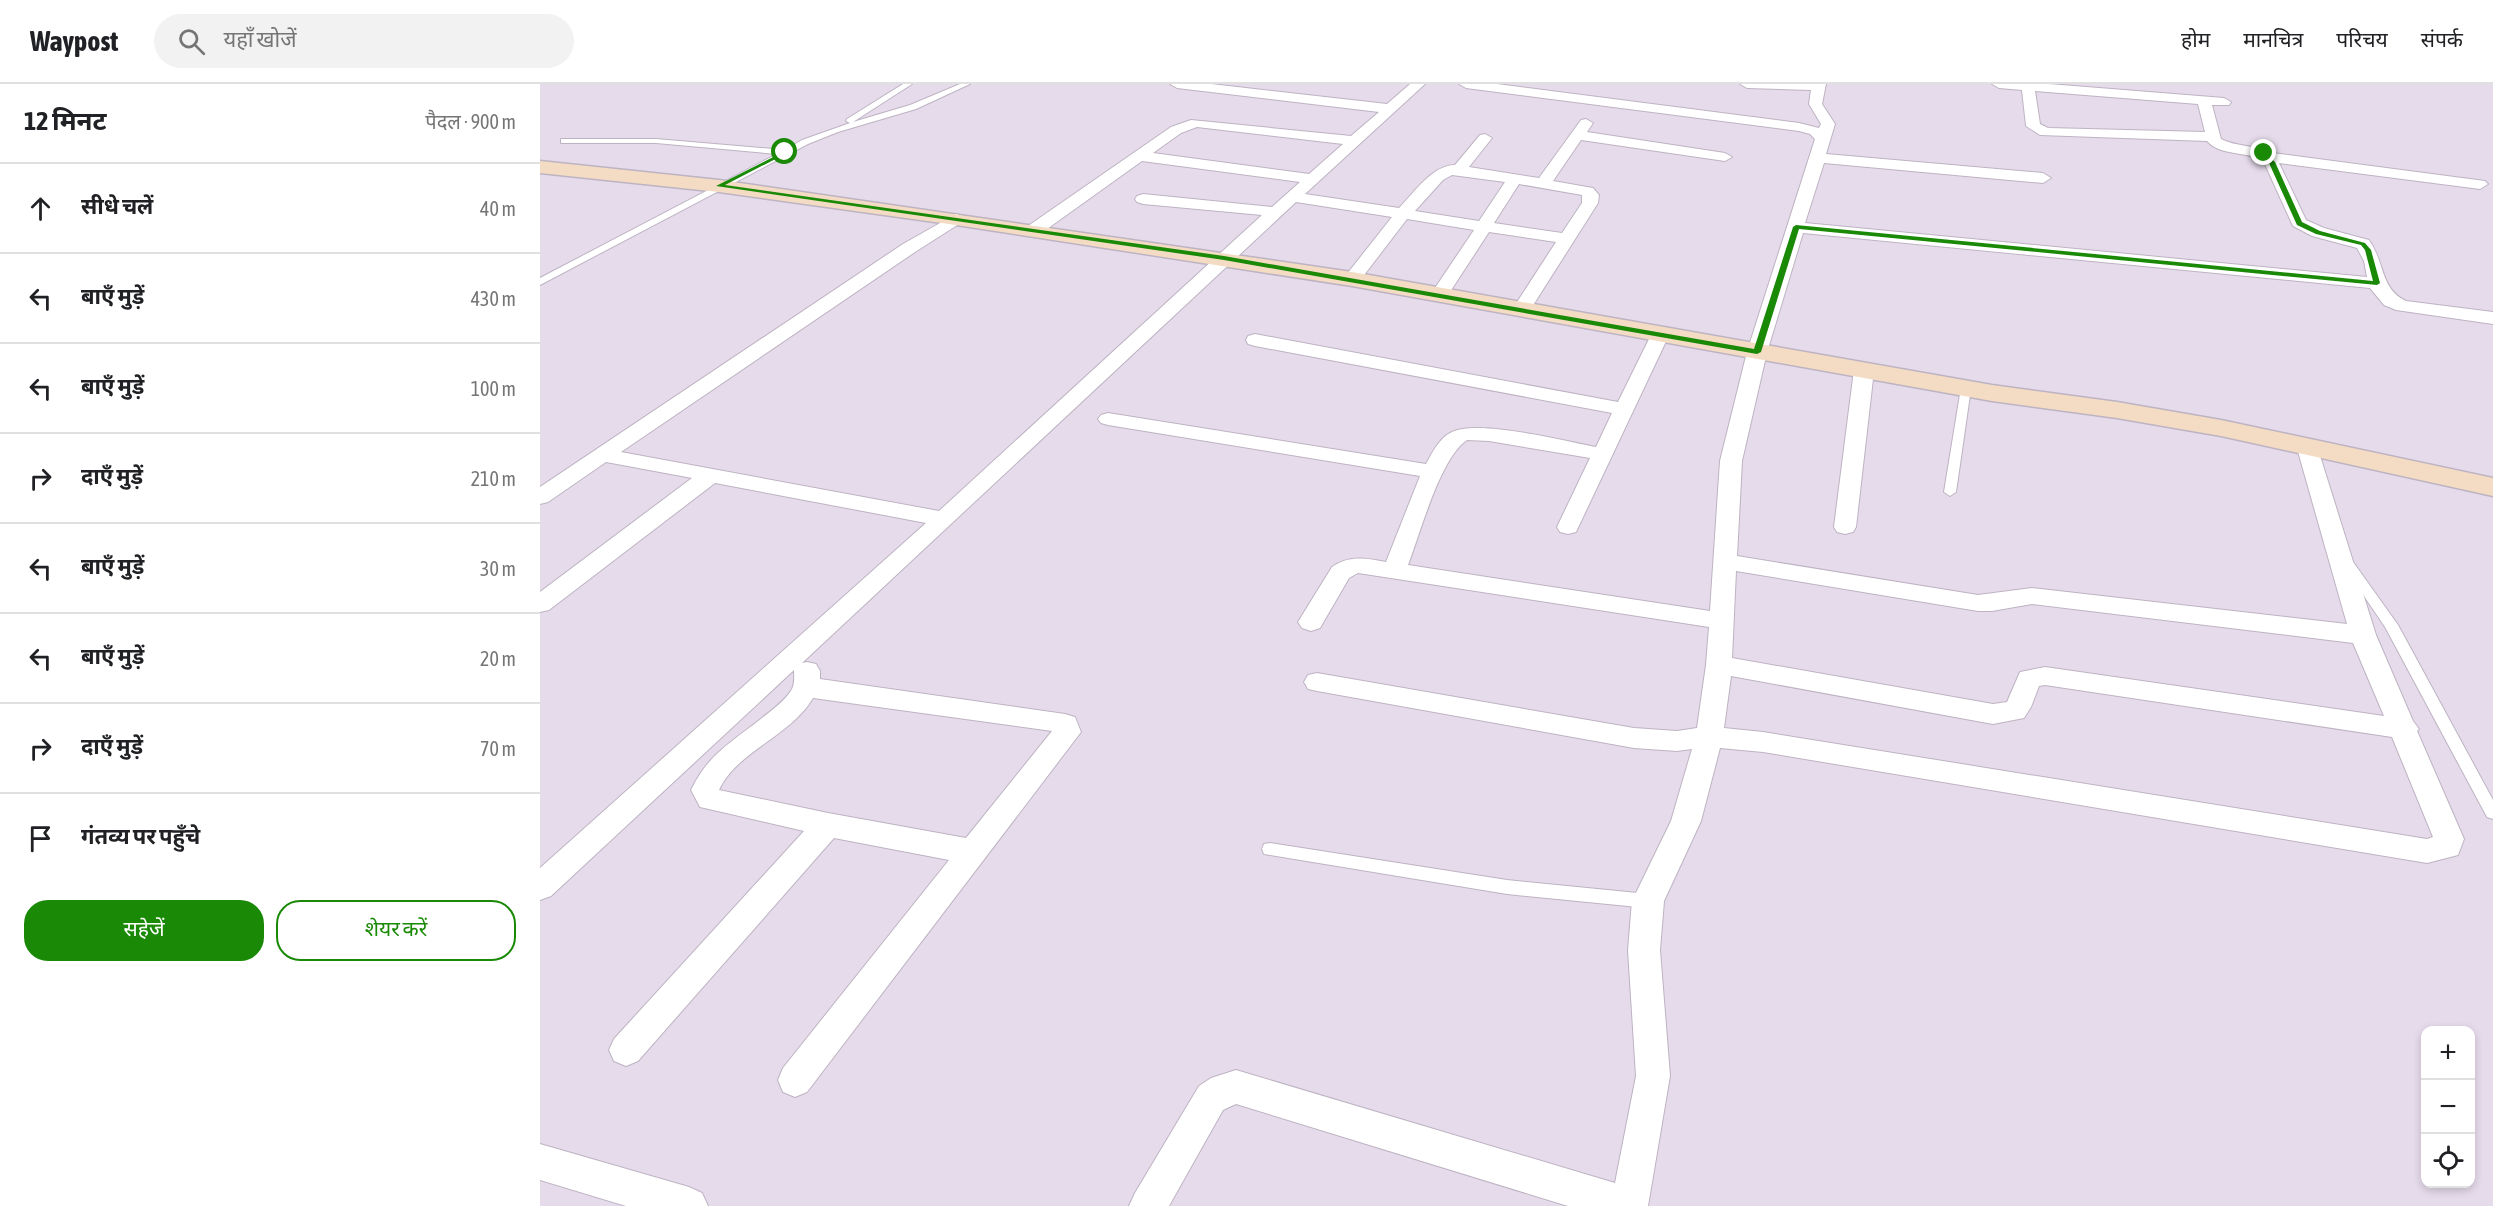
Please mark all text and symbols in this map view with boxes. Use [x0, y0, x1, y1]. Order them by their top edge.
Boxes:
search box [154, 14, 574, 68]
text: Waypost [30, 25, 118, 57]
icon: search [175, 25, 208, 58]
text: यहाँ खोजें [223, 26, 297, 52]
text: होम [2181, 27, 2210, 51]
text: मानचित्र [2243, 27, 2303, 51]
text: परिचय [2336, 27, 2388, 51]
text: संपर्क [2421, 27, 2463, 51]
text: 12 मिनट [24, 106, 107, 136]
text: पैदल · 900 m [425, 110, 516, 133]
route start [771, 138, 797, 164]
route end [2250, 139, 2276, 165]
icon: ahead [24, 192, 57, 225]
text: सीधे चलें [81, 193, 153, 219]
text: 40 m [480, 197, 516, 220]
icon: left [24, 282, 57, 315]
text: बाएँ मुड़ें [81, 283, 144, 309]
text: 430 m [471, 287, 516, 310]
icon: left [24, 372, 57, 405]
text: बाएँ मुड़ें [81, 373, 144, 399]
text: 100 m [471, 377, 516, 400]
icon: right [24, 462, 57, 495]
text: दाएँ मुड़ें [81, 463, 143, 489]
text: 210 m [471, 467, 516, 490]
icon: left [24, 552, 57, 585]
text: बाएँ मुड़ें [81, 553, 144, 579]
text: 30 m [480, 557, 516, 580]
icon: left [24, 642, 57, 675]
text: बाएँ मुड़ें [81, 643, 144, 669]
text: 20 m [480, 647, 516, 670]
icon: right [24, 732, 57, 765]
text: दाएँ मुड़ें [81, 733, 143, 759]
text: 70 m [480, 737, 516, 760]
icon: arrive [24, 822, 57, 855]
text: गंतव्य पर पहुँचे [81, 823, 200, 849]
button: सहेजें [24, 900, 264, 961]
button: शेयर करें [276, 900, 516, 961]
map controls [2421, 1026, 2475, 1188]
button: + [2421, 1026, 2475, 1080]
button: − [2421, 1080, 2475, 1134]
button: locate [2421, 1134, 2475, 1188]

